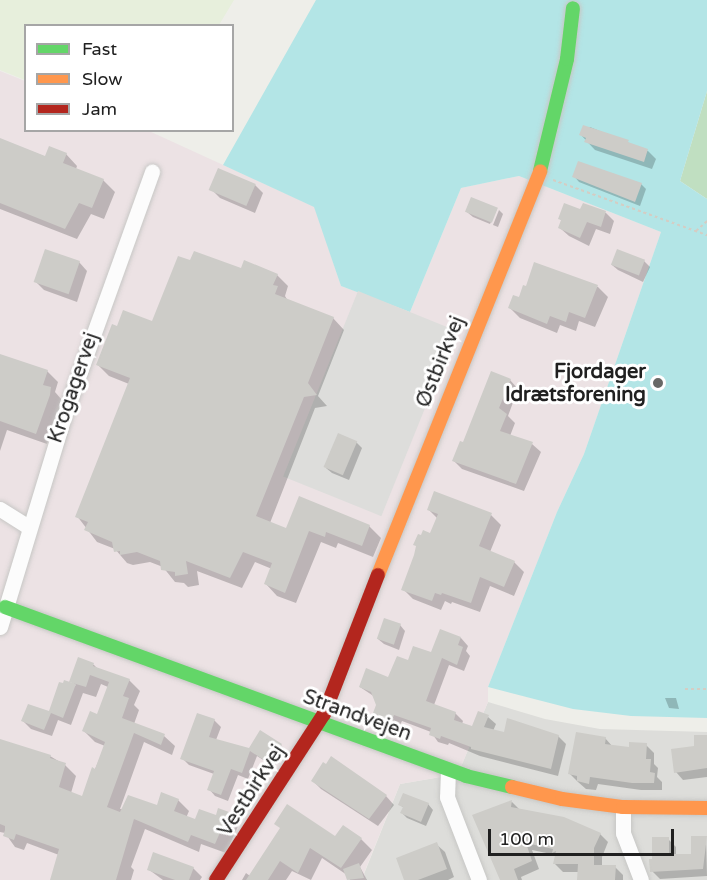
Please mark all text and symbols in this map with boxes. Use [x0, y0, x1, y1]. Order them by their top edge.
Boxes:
legend [24, 24, 234, 132]
text: Fast [82, 38, 117, 60]
text: Slow [82, 68, 123, 90]
text: Jam [82, 98, 117, 120]
street label: Østbirkvej [412, 313, 470, 411]
street label: Krogagervej [44, 330, 104, 446]
place label: Fjordager Idrætsforening [505, 360, 646, 407]
marker: Fjordager Idrætsforening [651, 376, 665, 390]
street label: Strandvejen [300, 685, 414, 747]
street label: Vestbirkvej [214, 741, 290, 841]
scale bar [491, 817, 677, 855]
text: 100 m [499, 828, 554, 850]

